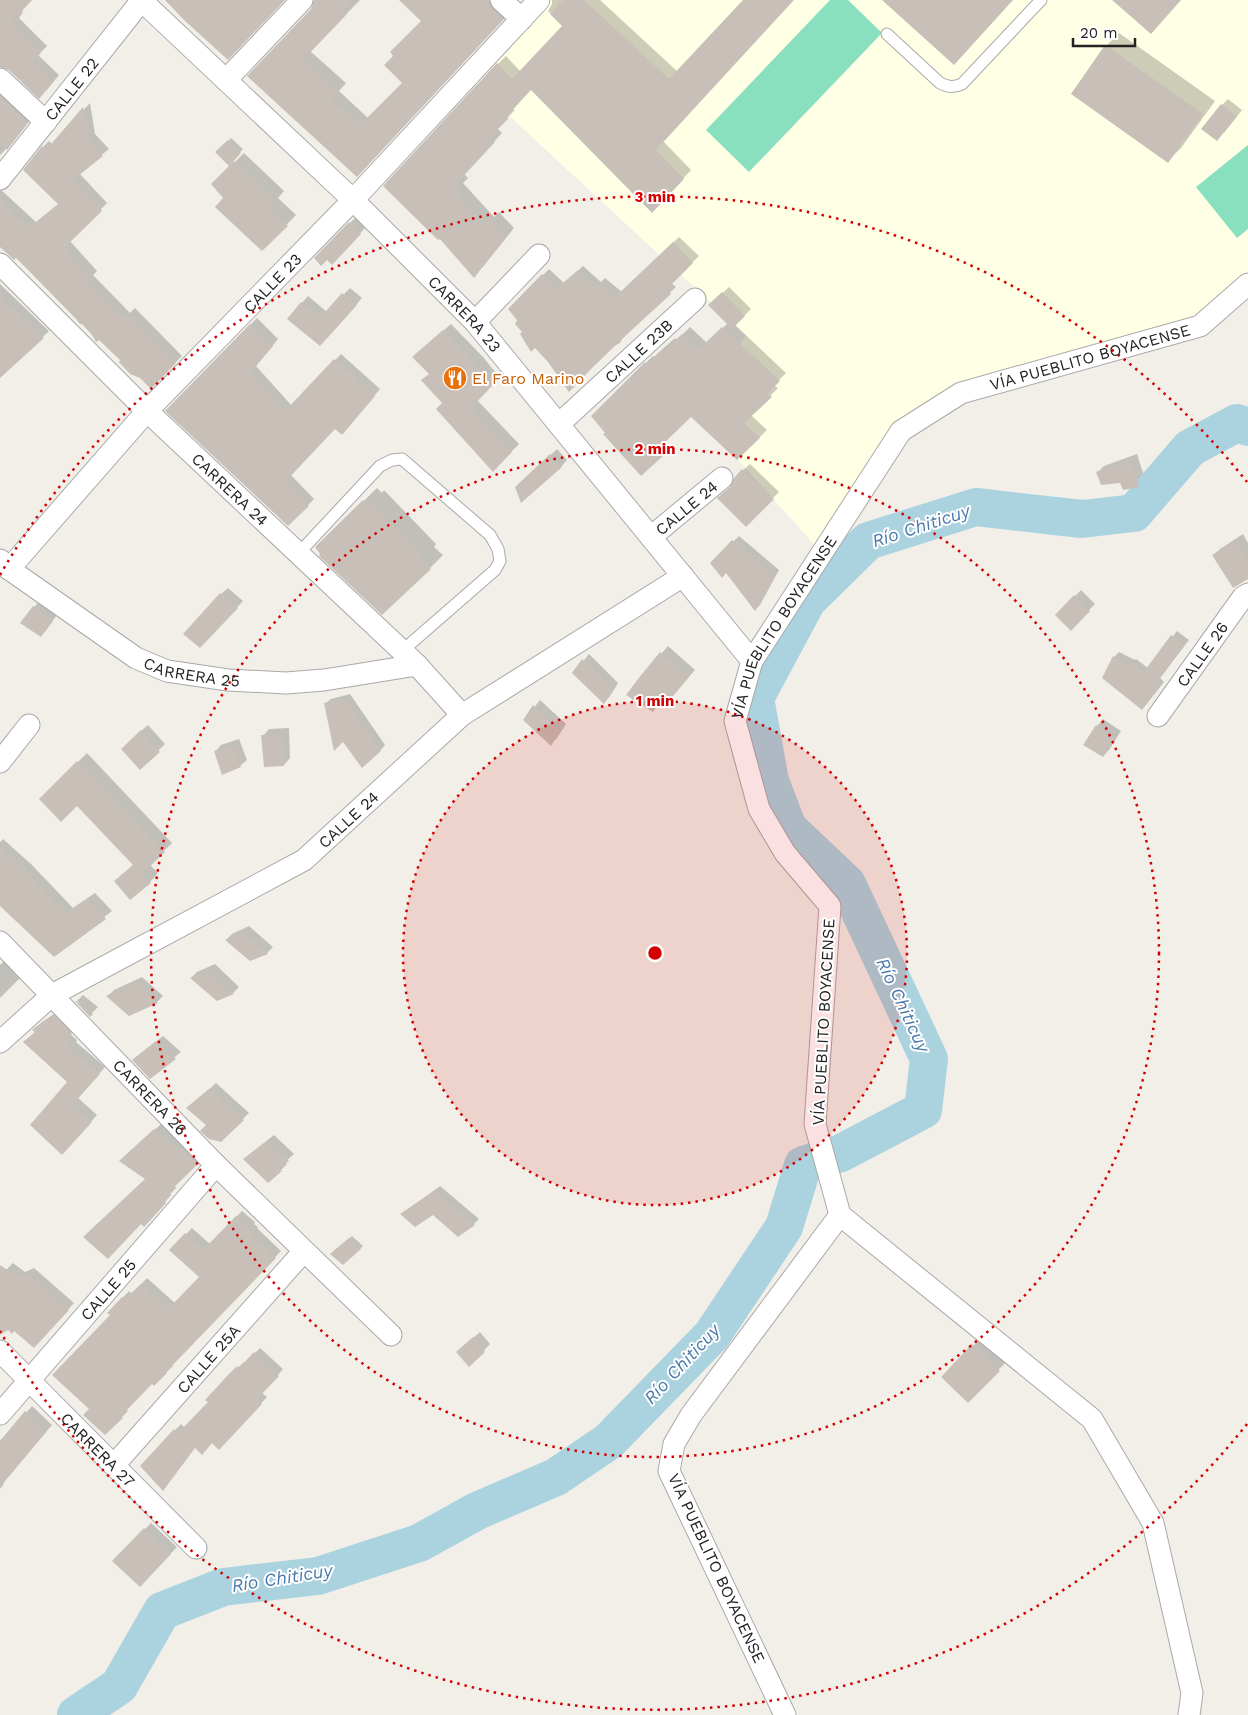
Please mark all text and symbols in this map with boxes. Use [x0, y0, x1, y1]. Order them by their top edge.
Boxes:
scale bar [1073, 15, 1136, 47]
text: 20 m [1080, 24, 1118, 42]
street label: CALLE 22 [41, 54, 103, 125]
text: 3 min [635, 188, 675, 206]
street label: CALLE 23 [240, 250, 306, 317]
street label: CARRERA 23 [424, 272, 505, 356]
street label: CALLE 23B [601, 315, 677, 387]
street label: VÍA PUEBLITO BOYACENSE [988, 320, 1192, 394]
restaurant icon: El Faro Marino [442, 365, 468, 391]
place label: El Faro Marino [472, 369, 584, 388]
text: 2 min [634, 440, 676, 458]
street label: CARRERA 24 [188, 449, 272, 530]
street label: CALLE 24 [652, 477, 722, 539]
water label: Río Chiticuy [869, 499, 974, 551]
street label: VÍA PUEBLITO BOYACENSE [727, 532, 841, 721]
street label: CALLE 26 [1173, 618, 1232, 691]
street label: CARRERA 25 [141, 653, 240, 691]
text: 1 min [636, 692, 674, 710]
street label: CALLE 24 [314, 787, 383, 852]
street label: VÍA PUEBLITO BOYACENSE [809, 918, 838, 1126]
centre of rings [646, 944, 664, 962]
water label: Río Chiticuy [872, 954, 935, 1057]
street label: CARRERA 26 [109, 1056, 191, 1139]
street label: CALLE 25 [77, 1255, 140, 1324]
water label: Río Chiticuy [639, 1318, 725, 1408]
street label: CALLE 25A [173, 1321, 244, 1397]
street label: CARRERA 27 [57, 1409, 139, 1491]
street label: VÍA PUEBLITO BOYACENSE [664, 1470, 769, 1666]
water label: Río Chiticuy [230, 1559, 336, 1596]

